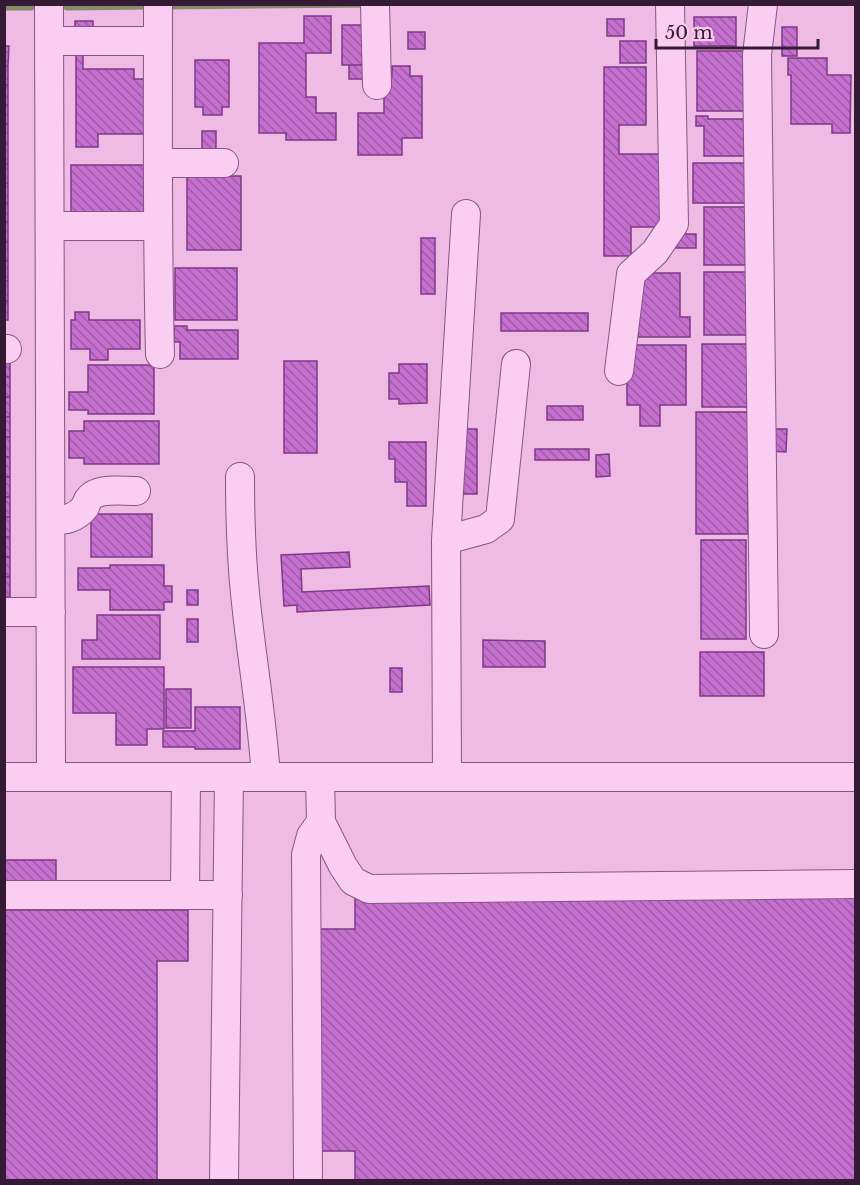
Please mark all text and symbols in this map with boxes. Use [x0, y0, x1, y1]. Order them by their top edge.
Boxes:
scale bar [656, 12, 818, 50]
text: 50 m [665, 22, 713, 44]

